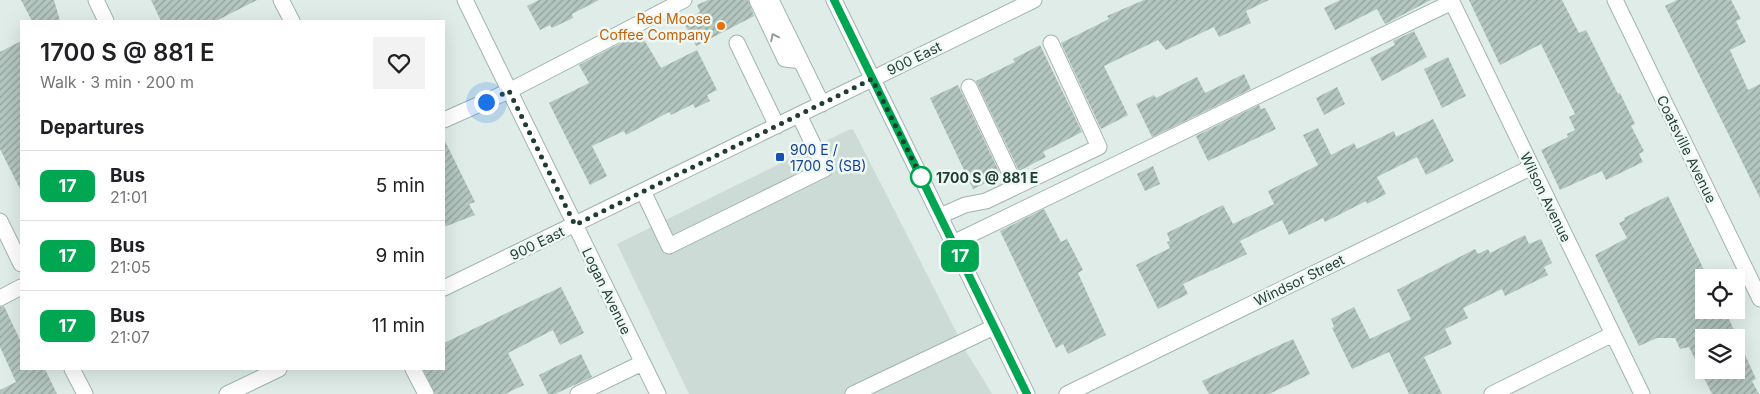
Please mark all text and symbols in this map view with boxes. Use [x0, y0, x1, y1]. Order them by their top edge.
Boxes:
place label: Red Moose Coffee Company [599, 10, 711, 43]
marker: Red Moose Coffee Company [715, 20, 727, 32]
one-way arrow [770, 33, 780, 42]
button: heart [373, 37, 425, 89]
street label: 900 East [884, 37, 944, 78]
text: 1700 S @ 881 E [40, 38, 214, 67]
text: Walk · 3 min · 200 m [40, 72, 194, 92]
your location [474, 90, 499, 115]
street label: Coatsville Avenue [1654, 92, 1720, 206]
text: Departures [40, 116, 144, 139]
place label: 900 E / 1700 S (SB) [790, 141, 866, 174]
street label: Wilson Avenue [1517, 149, 1575, 245]
marker: 900 E / 1700 S (SB) [774, 151, 786, 163]
text: Bus [110, 164, 145, 187]
marker: 1700 S @ 881 E [910, 166, 932, 188]
place label: 1700 S @ 881 E [936, 169, 1038, 186]
text: 5 min [376, 174, 425, 197]
text: 17 [58, 175, 77, 196]
text: 21:01 [110, 187, 147, 207]
street label: 900 East [507, 222, 567, 263]
text: Bus [110, 234, 145, 257]
line badge: 17 [938, 240, 982, 272]
text: 9 min [375, 244, 425, 267]
text: 17 [58, 245, 77, 266]
street label: Logan Avenue [579, 245, 635, 337]
text: 17 [951, 245, 969, 266]
street label: Windsor Street [1251, 251, 1347, 309]
text: 21:05 [110, 257, 151, 277]
map controls [1695, 269, 1745, 379]
button: locate [1695, 269, 1745, 319]
text: Bus [110, 304, 145, 327]
text: 11 min [372, 314, 425, 337]
text: 17 [58, 315, 77, 336]
text: 21:07 [110, 327, 150, 347]
button: layers [1695, 329, 1745, 379]

